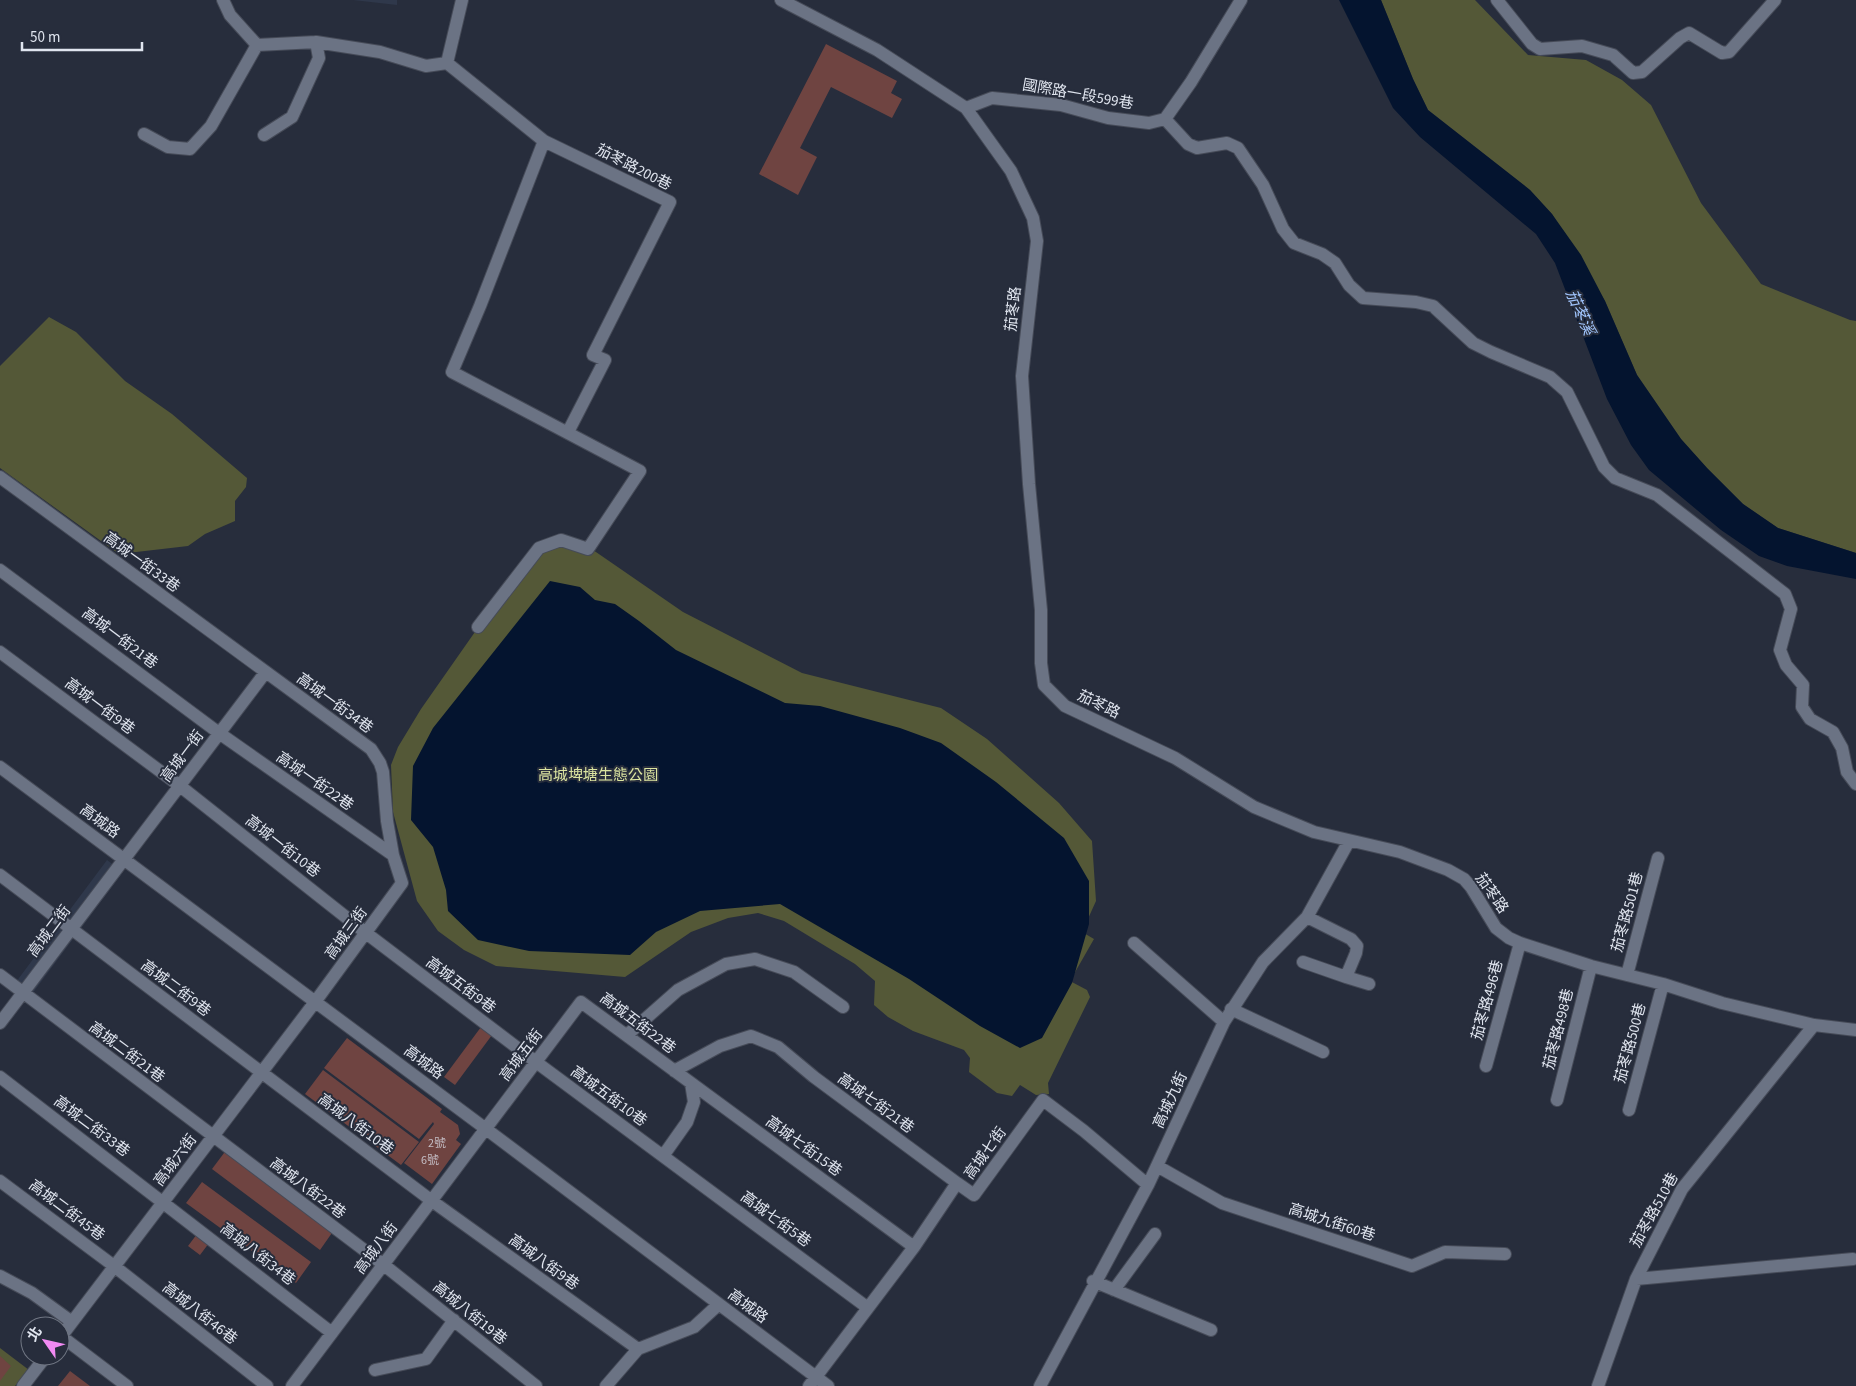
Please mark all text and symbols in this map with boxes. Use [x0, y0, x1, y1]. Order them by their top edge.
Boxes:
scale bar [22, 20, 142, 52]
text: 50 m [30, 27, 60, 48]
street label: 國際路一段599巷 [1021, 74, 1135, 115]
street label: 茄苳路200巷 [592, 139, 675, 195]
street label: 茄苳路 [1001, 286, 1026, 333]
water label: 茄苳溪 [1560, 286, 1601, 341]
street label: 高城一街33巷 [99, 527, 184, 597]
street label: 高城一街21巷 [77, 603, 162, 674]
street label: 高城一街34巷 [292, 668, 377, 738]
street label: 高城一街9巷 [60, 673, 139, 740]
street label: 茄苳路 [1074, 685, 1124, 724]
street label: 高城一街 [156, 726, 209, 787]
street label: 高城一街22巷 [272, 747, 358, 816]
park label: 高城埤塘生態公園 [538, 765, 658, 786]
street label: 高城路 [75, 799, 124, 843]
street label: 高城一街10巷 [241, 810, 325, 882]
street label: 茄苳路 [1470, 869, 1513, 918]
street label: 茄苳路501巷 [1607, 870, 1648, 955]
street label: 高城二街 [23, 901, 76, 962]
street label: 高城三街 [320, 903, 373, 964]
street label: 高城五街9巷 [421, 952, 500, 1019]
street label: 高城二街9巷 [136, 955, 215, 1022]
street label: 茄苳路496巷 [1467, 958, 1508, 1043]
street label: 茄苳路498巷 [1538, 987, 1579, 1072]
street label: 高城五街22巷 [595, 988, 680, 1059]
street label: 茄苳路500巷 [1610, 1001, 1651, 1086]
street label: 高城二街21巷 [84, 1017, 169, 1088]
street label: 高城五街 [495, 1025, 548, 1086]
street label: 高城路 [399, 1040, 448, 1084]
street label: 高城五街10巷 [566, 1061, 651, 1131]
street label: 高城七街21巷 [833, 1068, 918, 1138]
street label: 高城九街 [1148, 1069, 1193, 1132]
street label: 高城八街10巷 [313, 1089, 398, 1160]
street label: 高城二街33巷 [49, 1091, 134, 1162]
street label: 高城七街15巷 [761, 1111, 846, 1181]
street label: 高城七街 [959, 1123, 1012, 1184]
street label: 高城六街 [149, 1130, 202, 1191]
house number: 2號 [428, 1135, 446, 1152]
house number: 6號 [421, 1152, 439, 1169]
street label: 高城八街22巷 [265, 1153, 350, 1224]
street label: 茄苳路510巷 [1625, 1169, 1684, 1251]
street label: 高城二街45巷 [24, 1175, 109, 1246]
street label: 高城七街5巷 [736, 1187, 815, 1252]
street label: 高城九街60巷 [1286, 1199, 1378, 1246]
street label: 高城八街34巷 [216, 1218, 300, 1290]
street label: 高城八街 [350, 1218, 403, 1279]
street label: 高城八街9巷 [504, 1230, 583, 1295]
street label: 高城八街46巷 [158, 1277, 242, 1349]
street label: 高城八街19巷 [428, 1277, 511, 1350]
street label: 高城路 [723, 1284, 772, 1328]
north arrow [20, 1316, 70, 1366]
text: 北 [23, 1323, 47, 1346]

